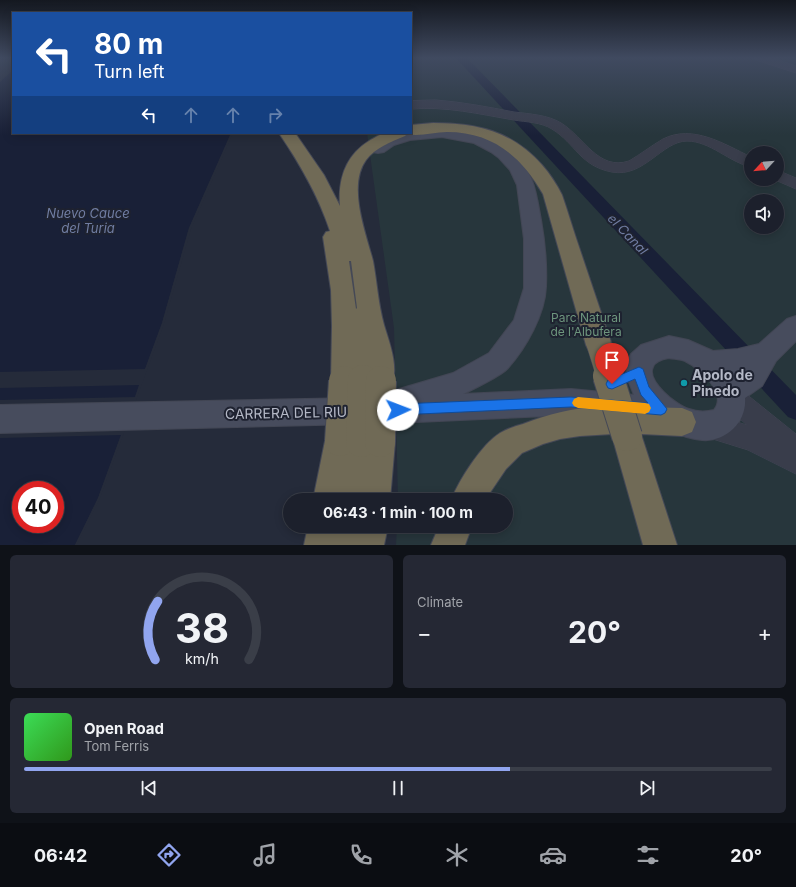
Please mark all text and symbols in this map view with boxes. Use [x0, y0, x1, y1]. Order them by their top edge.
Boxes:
text: 80 m [94, 27, 163, 61]
icon: left [28, 28, 80, 80]
text: Turn left [94, 61, 164, 82]
icon: left [138, 104, 160, 126]
icon: ahead [180, 104, 202, 126]
icon: ahead [222, 104, 244, 126]
icon: right [264, 104, 286, 126]
north arrow [744, 146, 784, 186]
map controls [744, 146, 784, 234]
button: sound [744, 194, 784, 234]
water label: Nuevo Cauce del Turia [46, 205, 130, 236]
water label: el Canal [605, 210, 652, 258]
park label: Parc Natural de l'Albufera [550, 310, 622, 339]
pin [595, 343, 629, 384]
icon: arrive [601, 349, 623, 371]
place label: Apolo de Pinedo [692, 366, 753, 399]
marker: Apolo de Pinedo [679, 378, 689, 388]
position arrow [377, 389, 419, 431]
street label: CARRERA DEL RIU [225, 403, 347, 422]
speed limit sign: 40 [12, 481, 64, 533]
text: 06:43 · 1 min · 100 m [323, 503, 473, 522]
text: Climate [417, 594, 463, 610]
text: 38 [175, 602, 228, 652]
text: 20° [568, 614, 621, 650]
text: − [417, 620, 432, 646]
text: + [757, 620, 772, 646]
text: km/h [185, 649, 218, 666]
text: Open Road [84, 719, 164, 738]
text: Tom Ferris [84, 738, 149, 754]
icon: previous [138, 777, 160, 799]
icon: pause [387, 777, 409, 799]
icon: next [636, 777, 658, 799]
icon: directions [155, 841, 183, 869]
icon: music [251, 841, 279, 869]
icon: phone [347, 841, 375, 869]
icon: climate [443, 841, 471, 869]
icon: car [539, 841, 567, 869]
icon: filters [634, 841, 662, 869]
text: 06:42 [34, 845, 87, 866]
text: 20° [730, 845, 762, 866]

